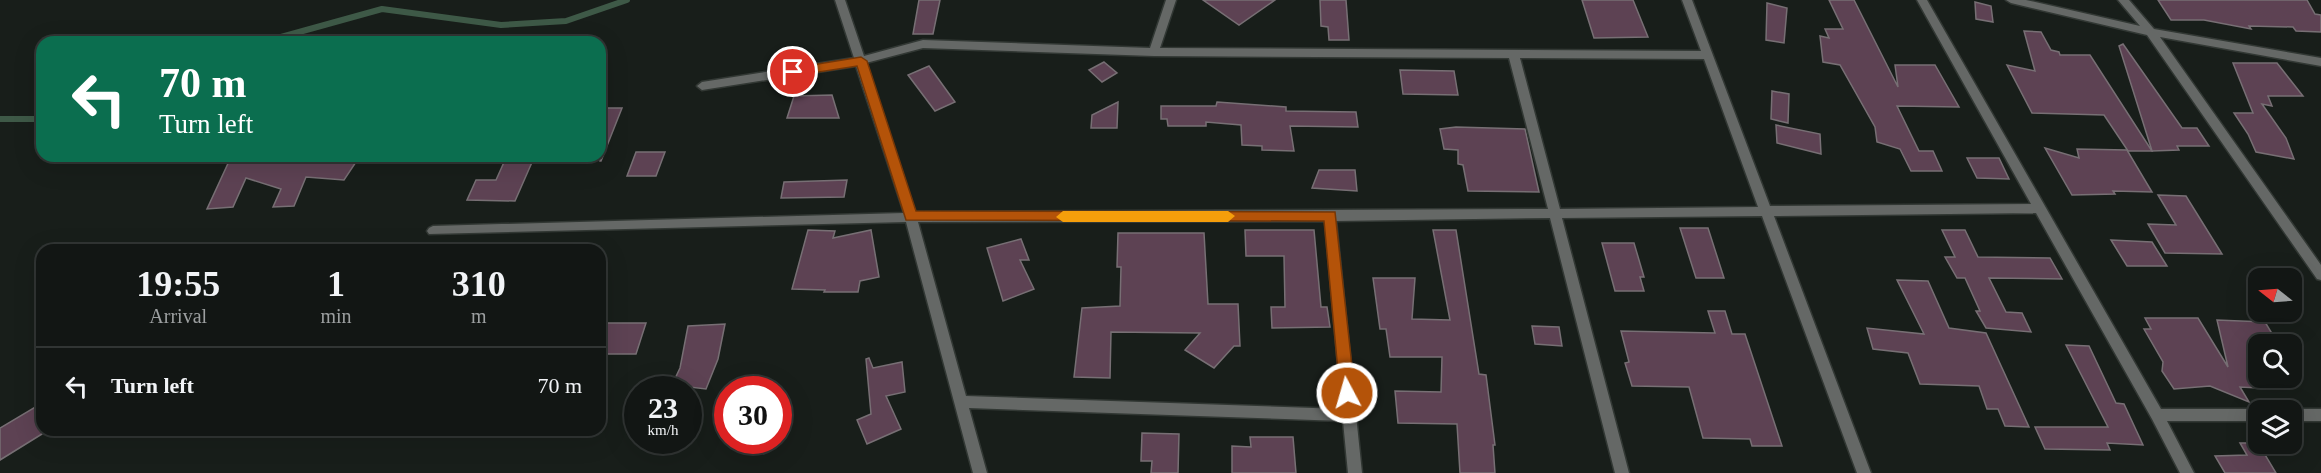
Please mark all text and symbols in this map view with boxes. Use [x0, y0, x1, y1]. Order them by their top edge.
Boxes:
pin [767, 46, 818, 97]
icon: arrive [776, 55, 809, 88]
icon: left [60, 60, 138, 138]
text: 70 m [159, 60, 247, 106]
text: Turn left [159, 109, 253, 139]
text: 19:55 [136, 264, 220, 304]
text: 1 [327, 264, 345, 304]
text: 310 [452, 264, 506, 304]
north arrow [2248, 268, 2302, 322]
map controls [2248, 268, 2302, 454]
text: Arrival [149, 305, 207, 327]
text: min [320, 305, 352, 327]
text: m [471, 305, 487, 327]
button: search [2248, 334, 2302, 388]
position arrow [1315, 361, 1379, 425]
icon: left [60, 370, 93, 403]
text: Turn left [111, 373, 194, 398]
text: 70 m [537, 373, 582, 398]
speed limit sign: 30 [714, 376, 792, 454]
text: 23 [648, 391, 678, 424]
button: layers [2248, 400, 2302, 454]
text: km/h [648, 422, 678, 438]

